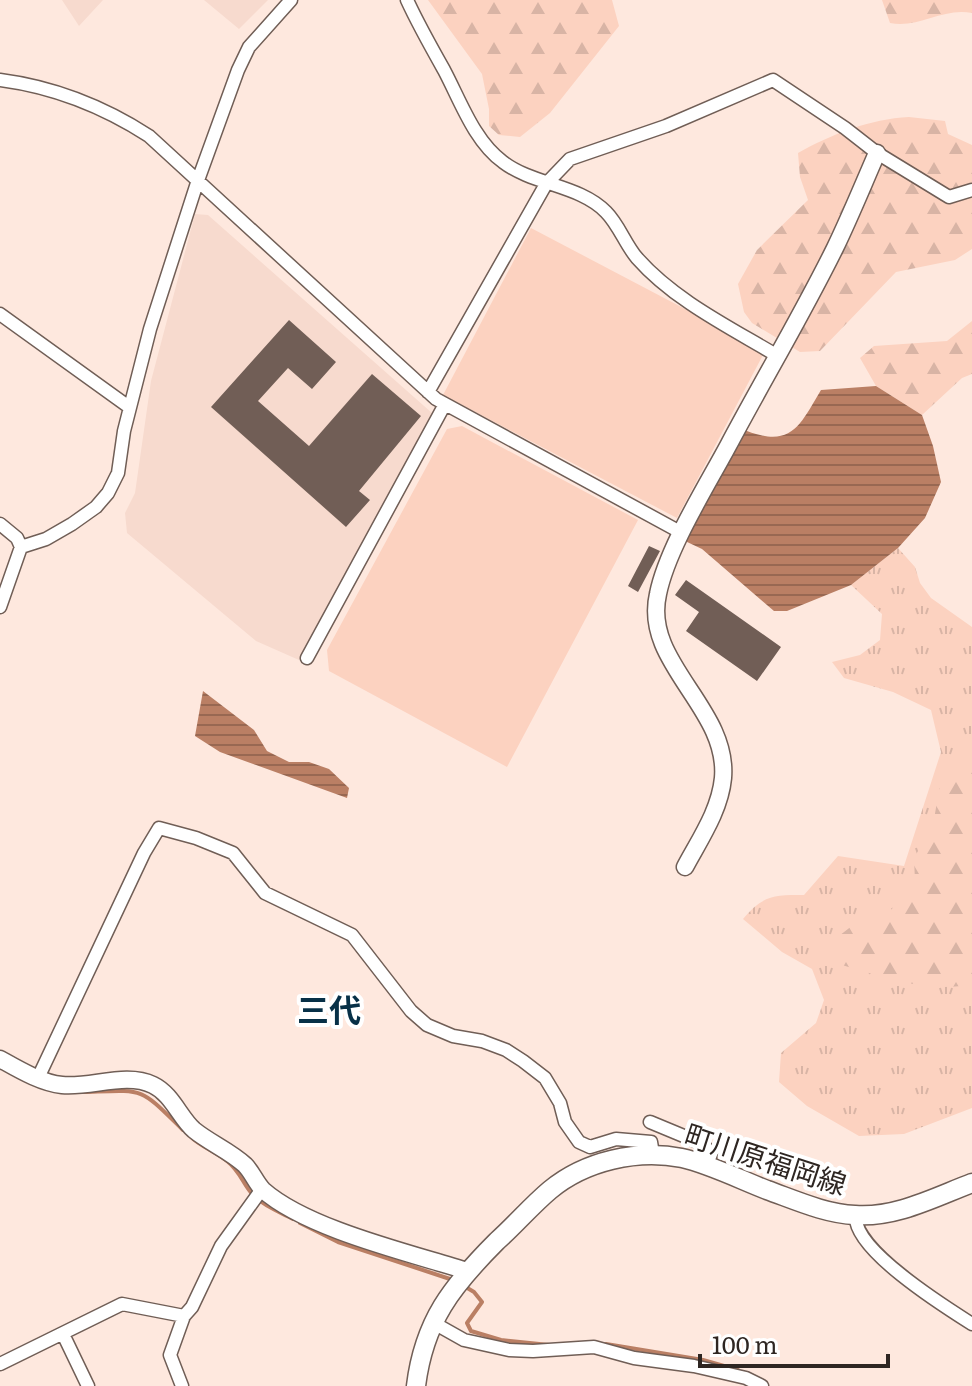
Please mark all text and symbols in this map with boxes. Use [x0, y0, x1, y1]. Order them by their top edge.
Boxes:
district label: 三代 [297, 984, 361, 1032]
street label: 町川原福岡線 [680, 1112, 852, 1204]
scale bar [700, 1318, 888, 1368]
text: 100 m [712, 1326, 778, 1361]

